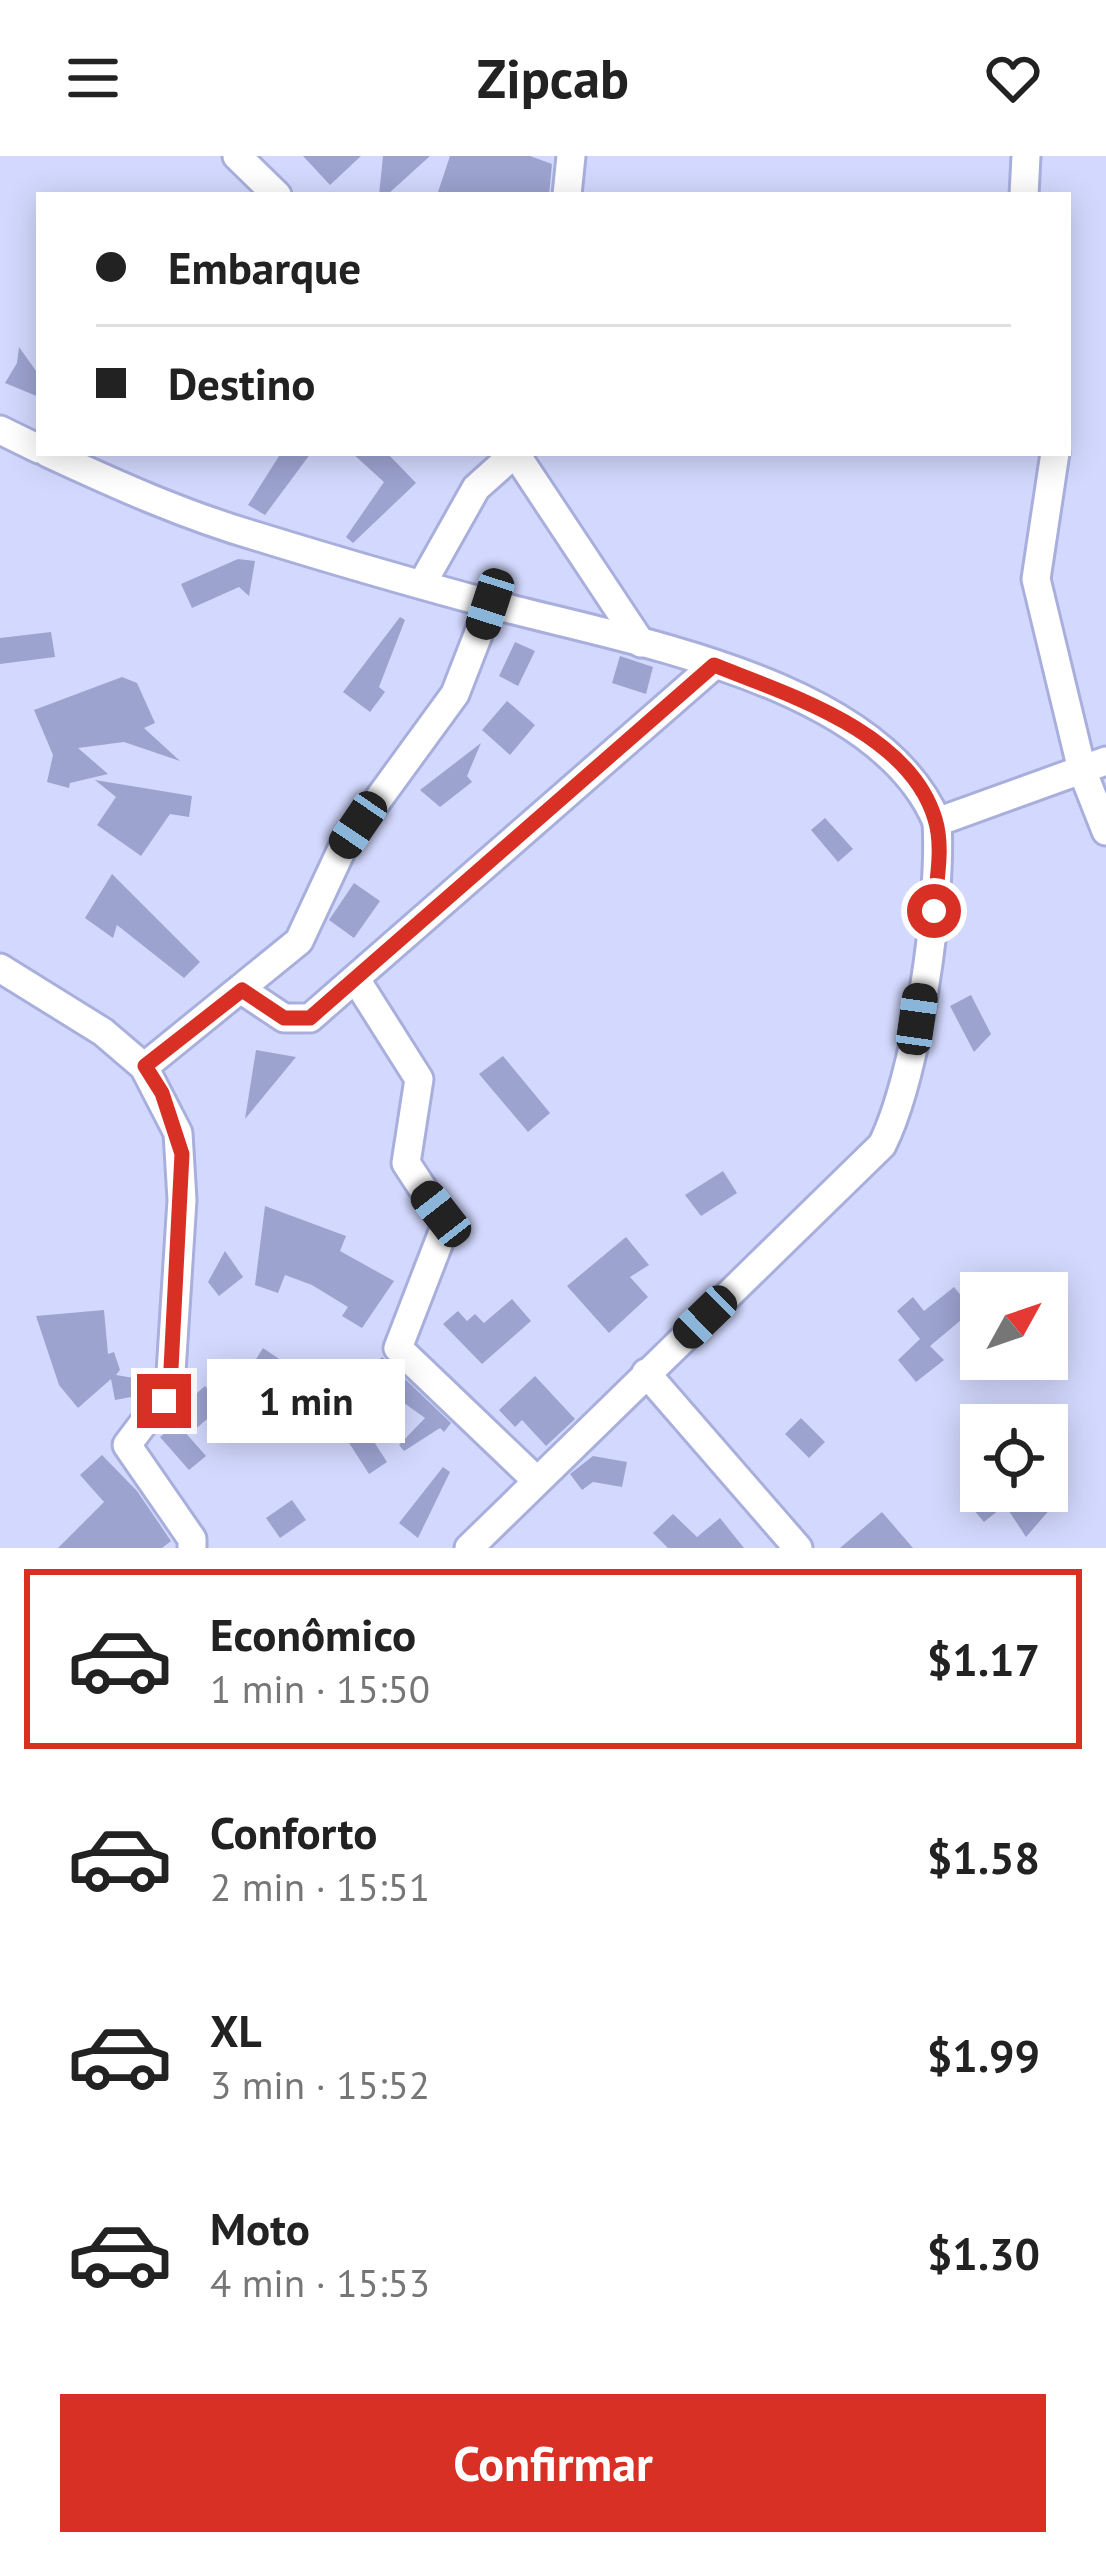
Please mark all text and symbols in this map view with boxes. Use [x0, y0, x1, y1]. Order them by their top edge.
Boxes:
text: Zipcab [477, 43, 629, 113]
icon: menu [60, 45, 126, 111]
icon: heart [980, 45, 1046, 111]
text: Embarque [168, 238, 361, 296]
text: Destino [168, 354, 315, 412]
car [462, 564, 518, 644]
car [323, 785, 393, 865]
route start [907, 884, 961, 938]
car [894, 981, 940, 1057]
car [405, 1175, 477, 1253]
north arrow [960, 1272, 1068, 1380]
map controls [960, 1272, 1068, 1512]
car [667, 1279, 743, 1355]
callout: 1 min [206, 1359, 404, 1443]
route end [137, 1374, 191, 1428]
text: 1 min [258, 1375, 354, 1426]
button: locate [960, 1404, 1068, 1512]
icon: car [66, 1605, 174, 1713]
text: Econômico [210, 1605, 416, 1663]
text: $1.17 [927, 1630, 1040, 1688]
text: 1 min · 15:50 [210, 1663, 430, 1714]
icon: car [66, 1803, 174, 1911]
text: Conforto [210, 1803, 377, 1861]
text: $1.58 [927, 1828, 1040, 1886]
text: 2 min · 15:51 [210, 1861, 430, 1912]
icon: car [66, 2001, 174, 2109]
text: XL [210, 2001, 262, 2059]
text: $1.99 [927, 2026, 1040, 2084]
text: 3 min · 15:52 [210, 2059, 430, 2110]
icon: car [66, 2199, 174, 2307]
text: Moto [210, 2199, 310, 2257]
text: $1.30 [927, 2224, 1040, 2282]
text: 4 min · 15:53 [210, 2257, 430, 2308]
button: Confirmar [60, 2394, 1046, 2532]

